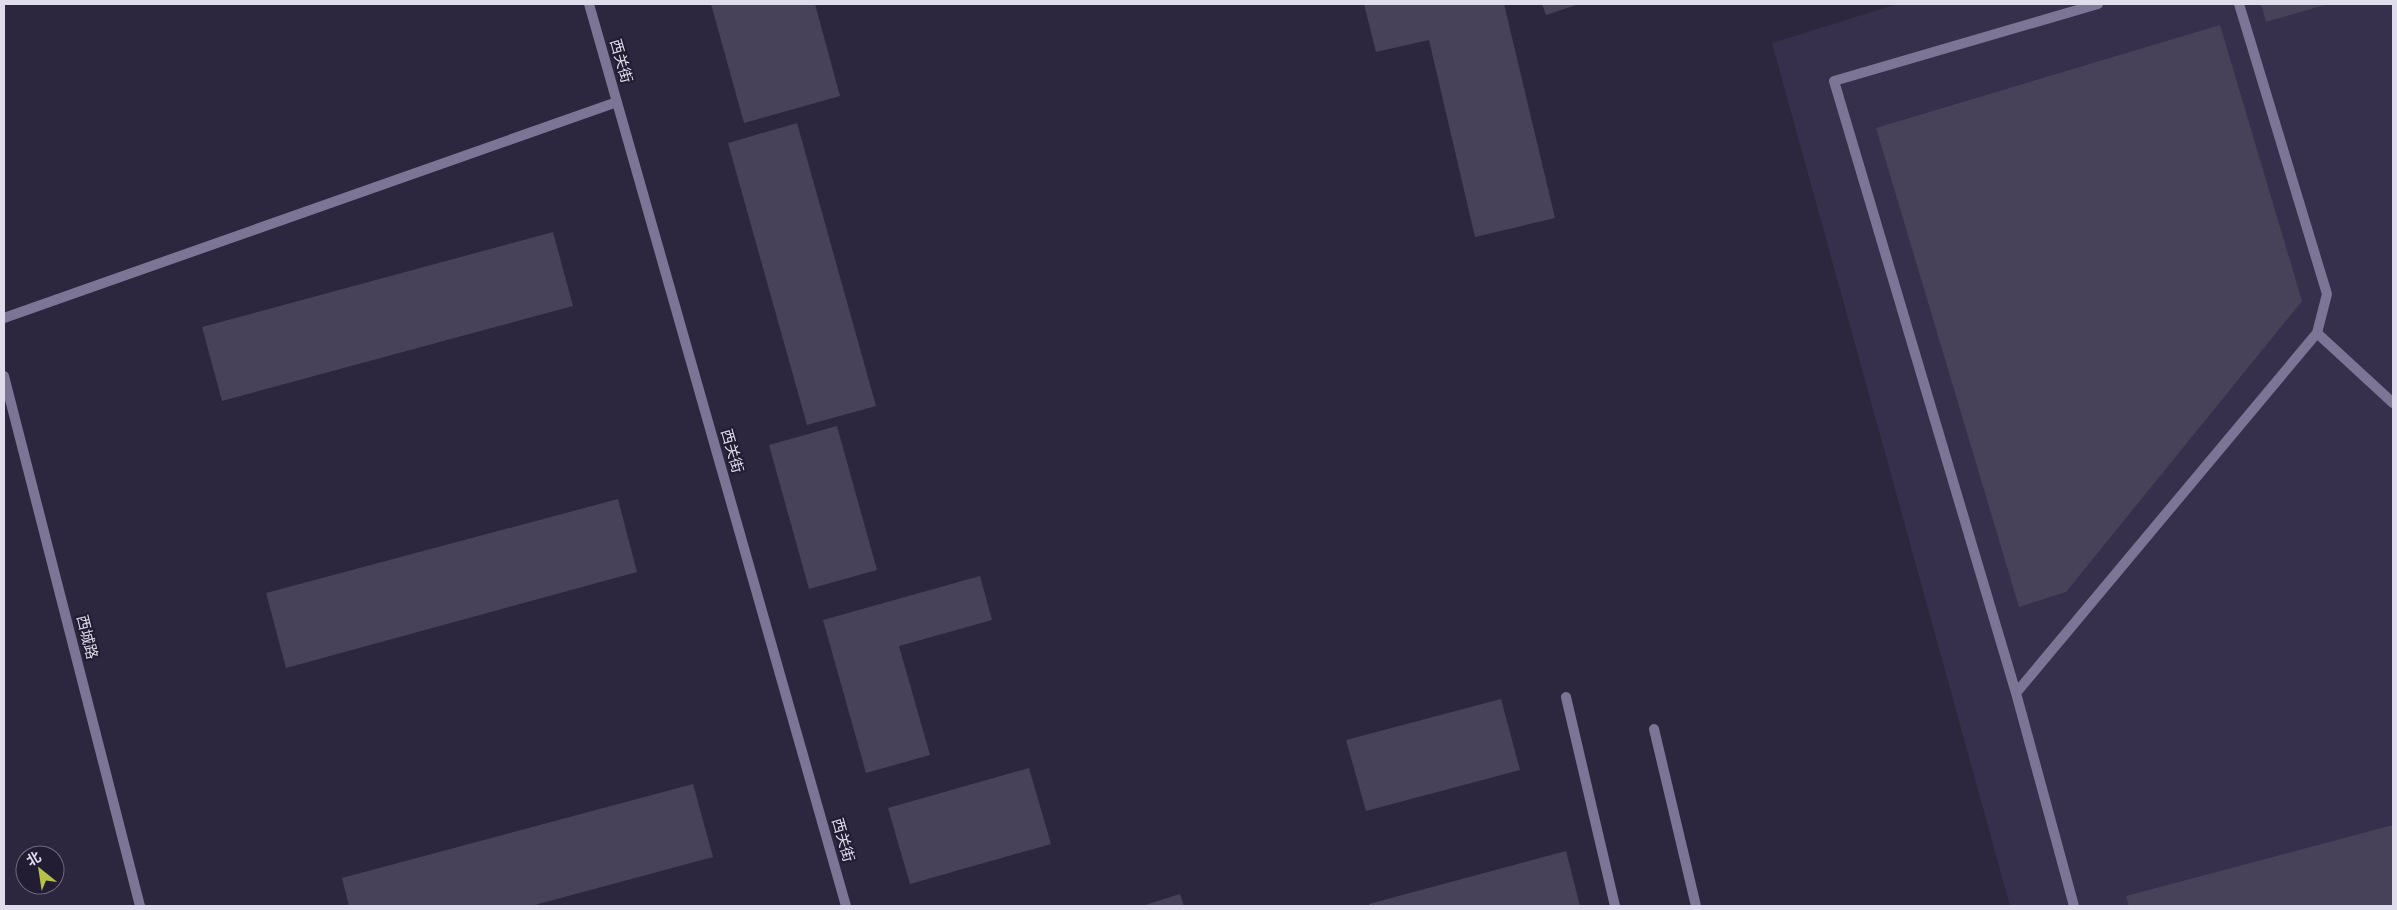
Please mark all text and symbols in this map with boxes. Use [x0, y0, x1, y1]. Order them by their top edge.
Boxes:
street label: 西关街 [606, 37, 636, 85]
street label: 西关街 [717, 427, 747, 475]
street label: 西城路 [73, 613, 101, 661]
street label: 西关街 [828, 816, 858, 864]
north arrow [15, 845, 65, 895]
text: 北 [23, 848, 44, 870]

